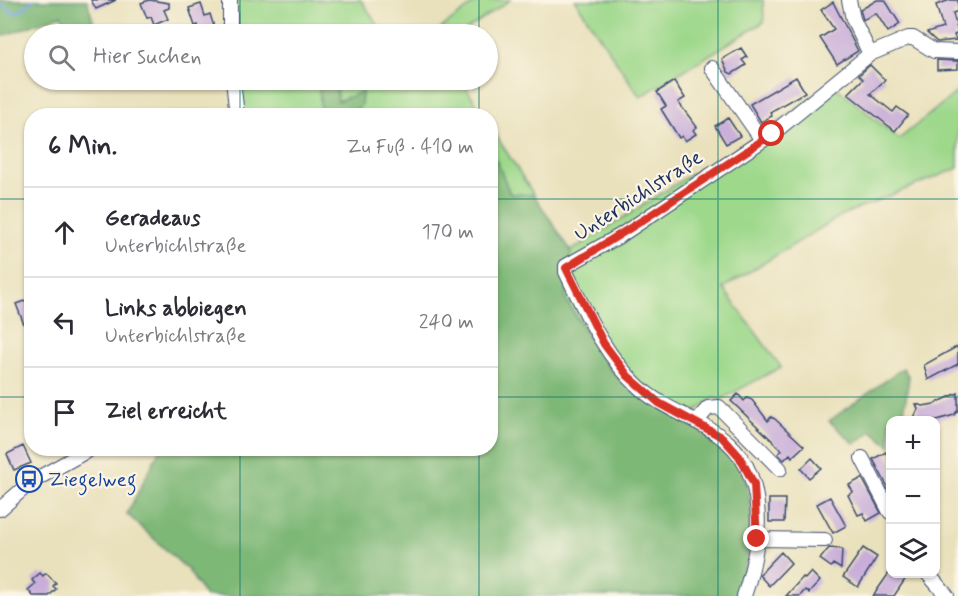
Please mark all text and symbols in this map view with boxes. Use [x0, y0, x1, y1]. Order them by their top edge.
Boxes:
search box [24, 24, 498, 90]
icon: search [45, 41, 78, 74]
text: Hier suchen [93, 43, 202, 71]
route start [758, 120, 784, 146]
text: 6 Min. [48, 130, 117, 164]
text: Zu Fuß · 410 m [346, 134, 474, 161]
street label: Unterbichlstraße [569, 144, 708, 248]
text: Geradeaus [105, 205, 200, 233]
icon: ahead [48, 216, 81, 249]
text: 170 m [422, 219, 474, 246]
text: Unterbichlstraße [105, 233, 246, 260]
text: Links abbiegen [105, 295, 247, 323]
icon: left [48, 306, 81, 339]
text: 240 m [419, 309, 474, 336]
text: Unterbichlstraße [105, 323, 246, 350]
icon: arrive [48, 396, 81, 429]
text: Ziel erreicht [105, 398, 227, 426]
map controls [886, 416, 940, 578]
button: + [886, 416, 940, 470]
bus stop icon: Ziegelweg [14, 464, 44, 494]
place label: Ziegelweg [48, 466, 137, 496]
button: − [886, 470, 940, 524]
button: layers [886, 524, 940, 578]
route end [743, 525, 769, 551]

